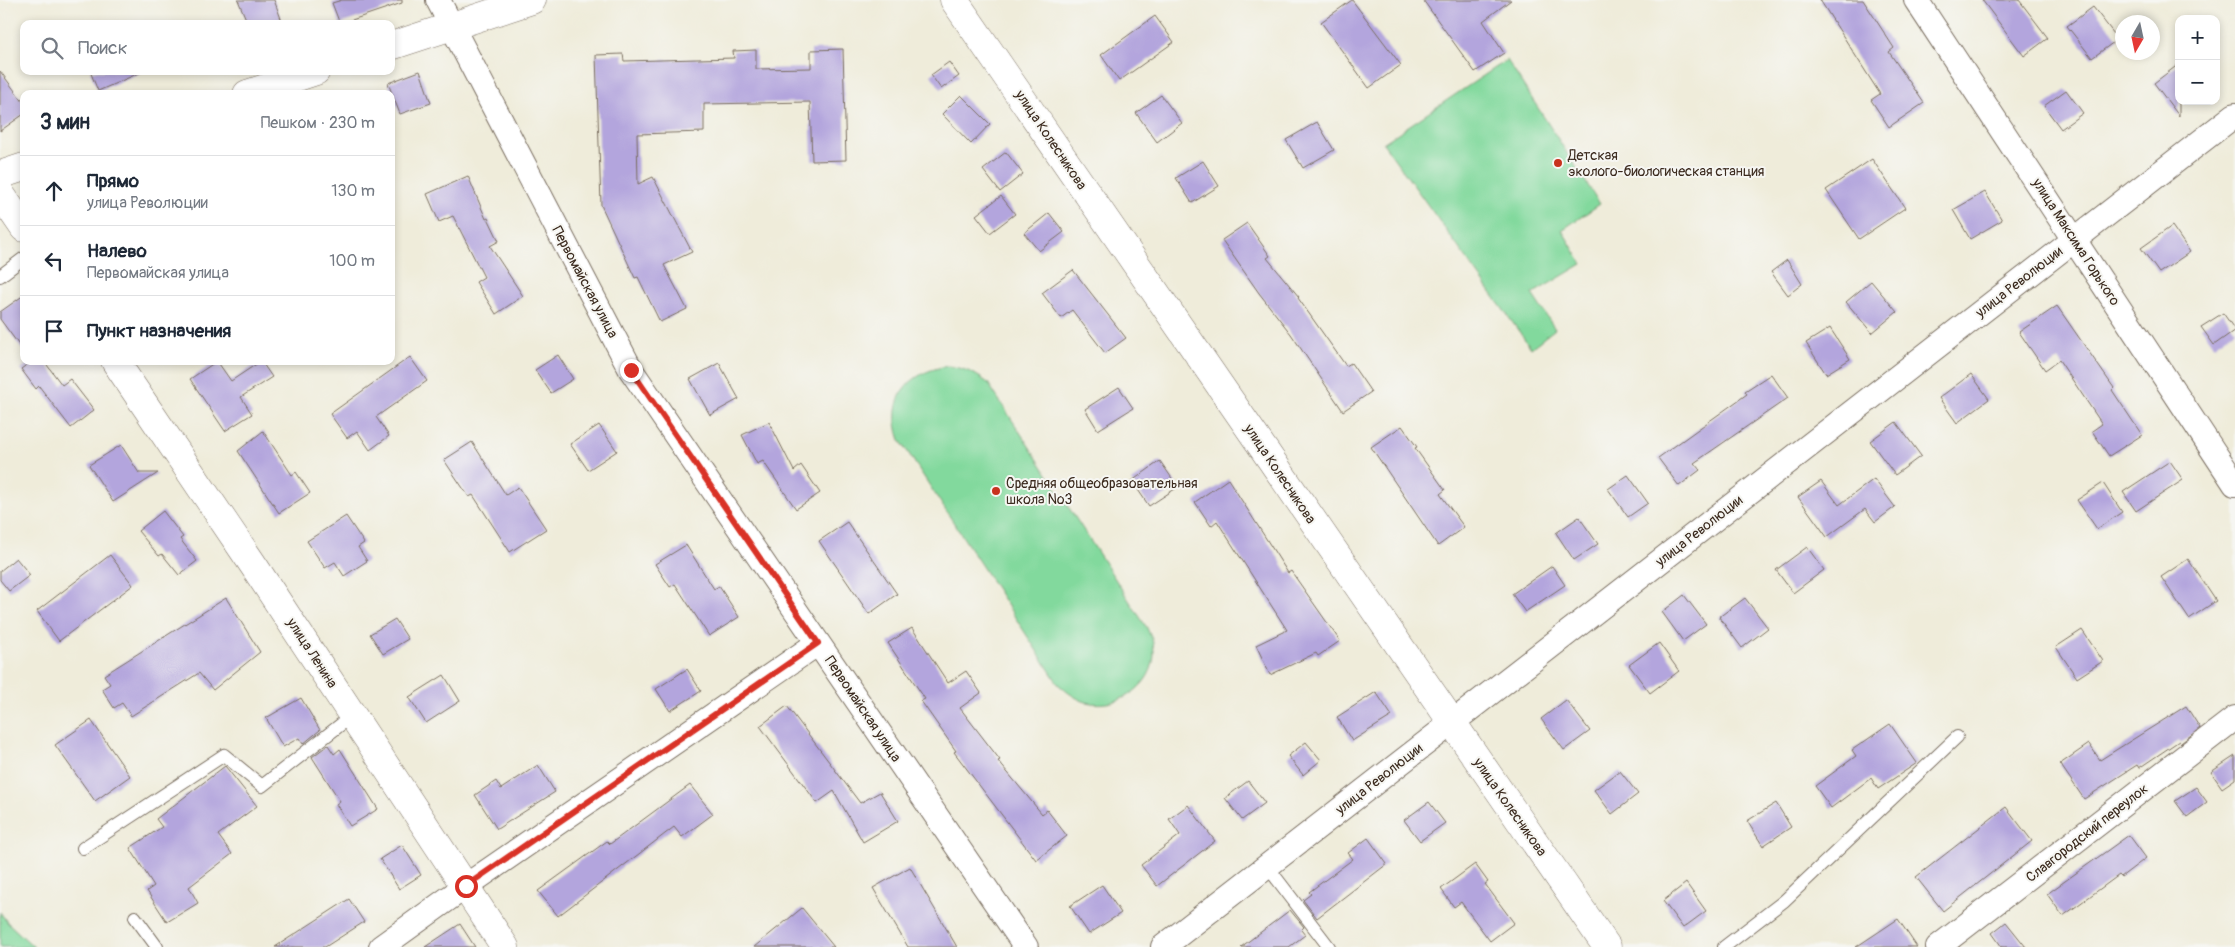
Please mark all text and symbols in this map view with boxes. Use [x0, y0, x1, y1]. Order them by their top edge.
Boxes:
north arrow [2115, 15, 2160, 60]
map controls [2175, 15, 2220, 105]
button: + [2175, 15, 2220, 60]
search box [20, 20, 395, 75]
icon: search [38, 34, 66, 62]
text: Поиск [78, 36, 128, 60]
button: − [2175, 60, 2220, 105]
street label: улица Колесникова [1011, 86, 1091, 193]
text: 3 мин [40, 109, 90, 136]
text: Пешком · 230 m [261, 113, 375, 133]
place label: Детская эколого-биологическая станция [1567, 147, 1764, 180]
marker: Детская эколого-биологическая станция [1552, 157, 1564, 169]
text: Прямо [87, 169, 139, 193]
street label: улица Максима Горького [2028, 174, 2124, 309]
icon: ahead [40, 177, 68, 205]
text: 130 m [331, 181, 375, 201]
text: улица Революции [87, 193, 208, 213]
street label: Первомайская улица [548, 223, 622, 341]
text: Налево [87, 239, 147, 263]
street label: улица Революции [1971, 243, 2066, 322]
icon: left [40, 247, 68, 275]
text: 100 m [329, 251, 375, 271]
text: Первомайская улица [87, 263, 229, 283]
icon: arrive [40, 317, 68, 345]
text: Пункт назначения [87, 319, 231, 343]
route end [620, 359, 643, 382]
street label: улица Колесникова [1240, 420, 1320, 527]
place label: Средняя общеобразовательная школа №3 [1006, 475, 1198, 508]
marker: Средняя общеобразовательная школа №3 [990, 485, 1002, 497]
street label: улица Революции [1651, 492, 1746, 571]
street label: улица Ленина [283, 614, 341, 691]
street label: Первомайская улица [821, 653, 905, 765]
street label: улица Революции [1331, 740, 1426, 819]
street label: улица Колесникова [1469, 754, 1550, 859]
street label: Славгородский переулок [2023, 780, 2151, 886]
route start [455, 875, 478, 898]

